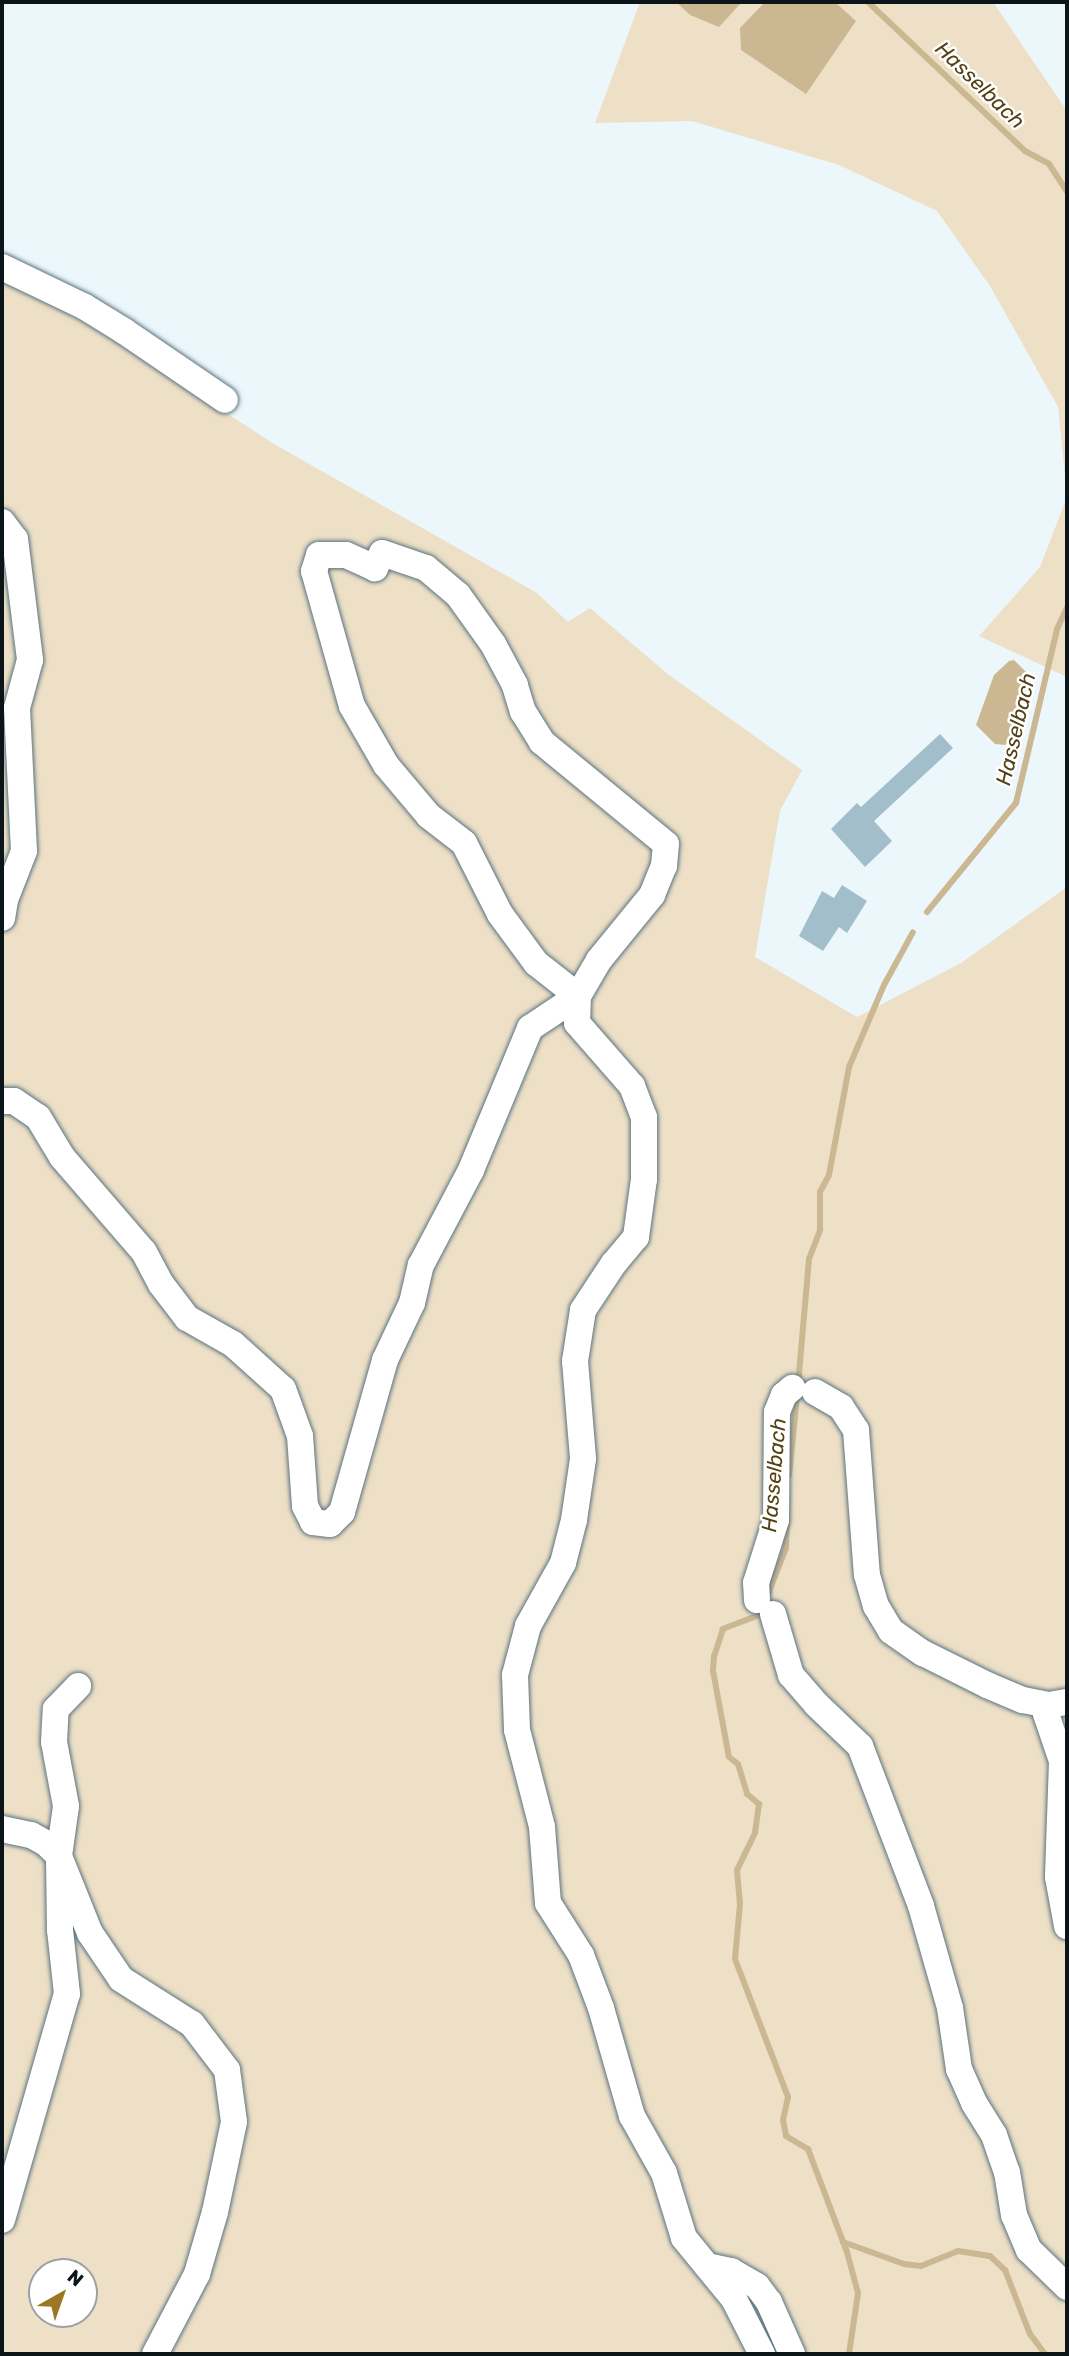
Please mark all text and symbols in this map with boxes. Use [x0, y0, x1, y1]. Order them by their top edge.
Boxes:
water label: Hasselbach [930, 36, 1030, 134]
water label: Hasselbach [991, 670, 1041, 788]
water label: Hasselbach [756, 1417, 792, 1533]
north arrow [28, 2258, 98, 2328]
text: N [63, 2265, 88, 2291]

